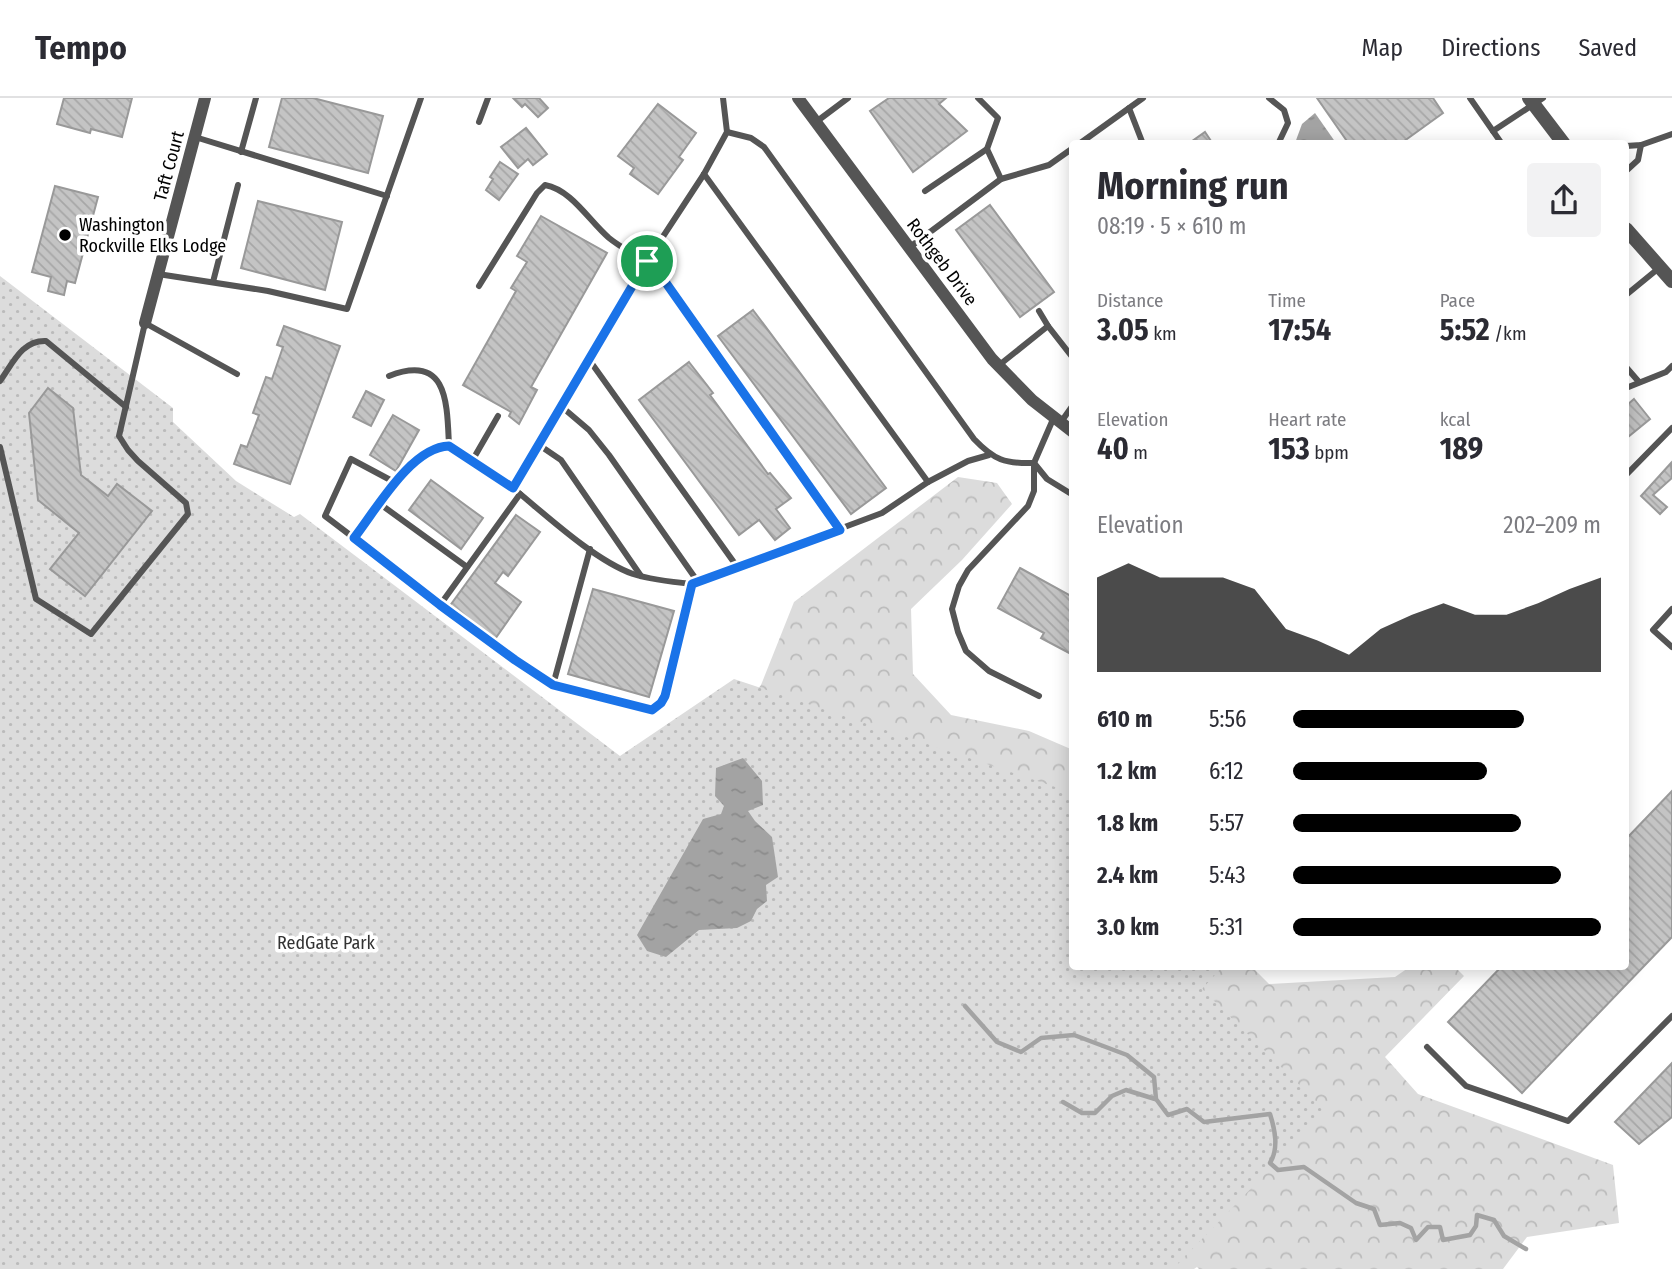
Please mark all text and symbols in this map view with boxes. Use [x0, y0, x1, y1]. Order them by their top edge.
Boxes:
text: Tempo [35, 28, 127, 68]
text: Map [1362, 34, 1403, 62]
text: Directions [1441, 34, 1540, 62]
text: Saved [1578, 34, 1637, 62]
street label: Taft Court [149, 128, 189, 203]
text: Morning run [1097, 163, 1289, 209]
button: share [1527, 163, 1601, 237]
text: 08:19 · 5 × 610 m [1097, 212, 1246, 240]
place label: Washington Rockville Elks Lodge [79, 214, 226, 257]
street label: Rothgeb Drive [902, 214, 982, 310]
marker: Washington Rockville Elks Lodge [57, 227, 73, 243]
pin [617, 231, 677, 291]
icon: arrive [628, 242, 666, 280]
text: Distance [1097, 289, 1164, 312]
text: Time [1268, 289, 1306, 312]
text: Pace [1440, 289, 1475, 312]
text: 3.05 [1097, 312, 1149, 348]
text: 17:54 [1268, 312, 1331, 348]
text: 5:52 [1440, 312, 1490, 348]
text: km [1149, 322, 1177, 345]
text: /km [1490, 322, 1527, 345]
text: Elevation [1097, 408, 1169, 431]
text: Heart rate [1268, 408, 1346, 431]
text: kcal [1440, 408, 1470, 431]
text: 40 [1097, 431, 1129, 467]
text: 153 [1268, 431, 1310, 467]
text: 189 [1440, 431, 1483, 467]
text: m [1129, 441, 1148, 464]
text: bpm [1310, 441, 1349, 464]
text: Elevation [1097, 511, 1184, 539]
text: 202–209 m [1503, 511, 1601, 539]
text: 610 m [1097, 705, 1152, 733]
text: 5:56 [1209, 705, 1247, 733]
text: 1.2 km [1097, 757, 1157, 785]
text: 6:12 [1209, 757, 1243, 785]
text: 1.8 km [1097, 809, 1158, 837]
text: 5:57 [1209, 809, 1244, 837]
text: 2.4 km [1097, 861, 1158, 889]
text: 5:43 [1209, 861, 1246, 889]
text: 3.0 km [1097, 913, 1159, 941]
text: 5:31 [1209, 913, 1243, 941]
park label: RedGate Park [277, 932, 376, 954]

